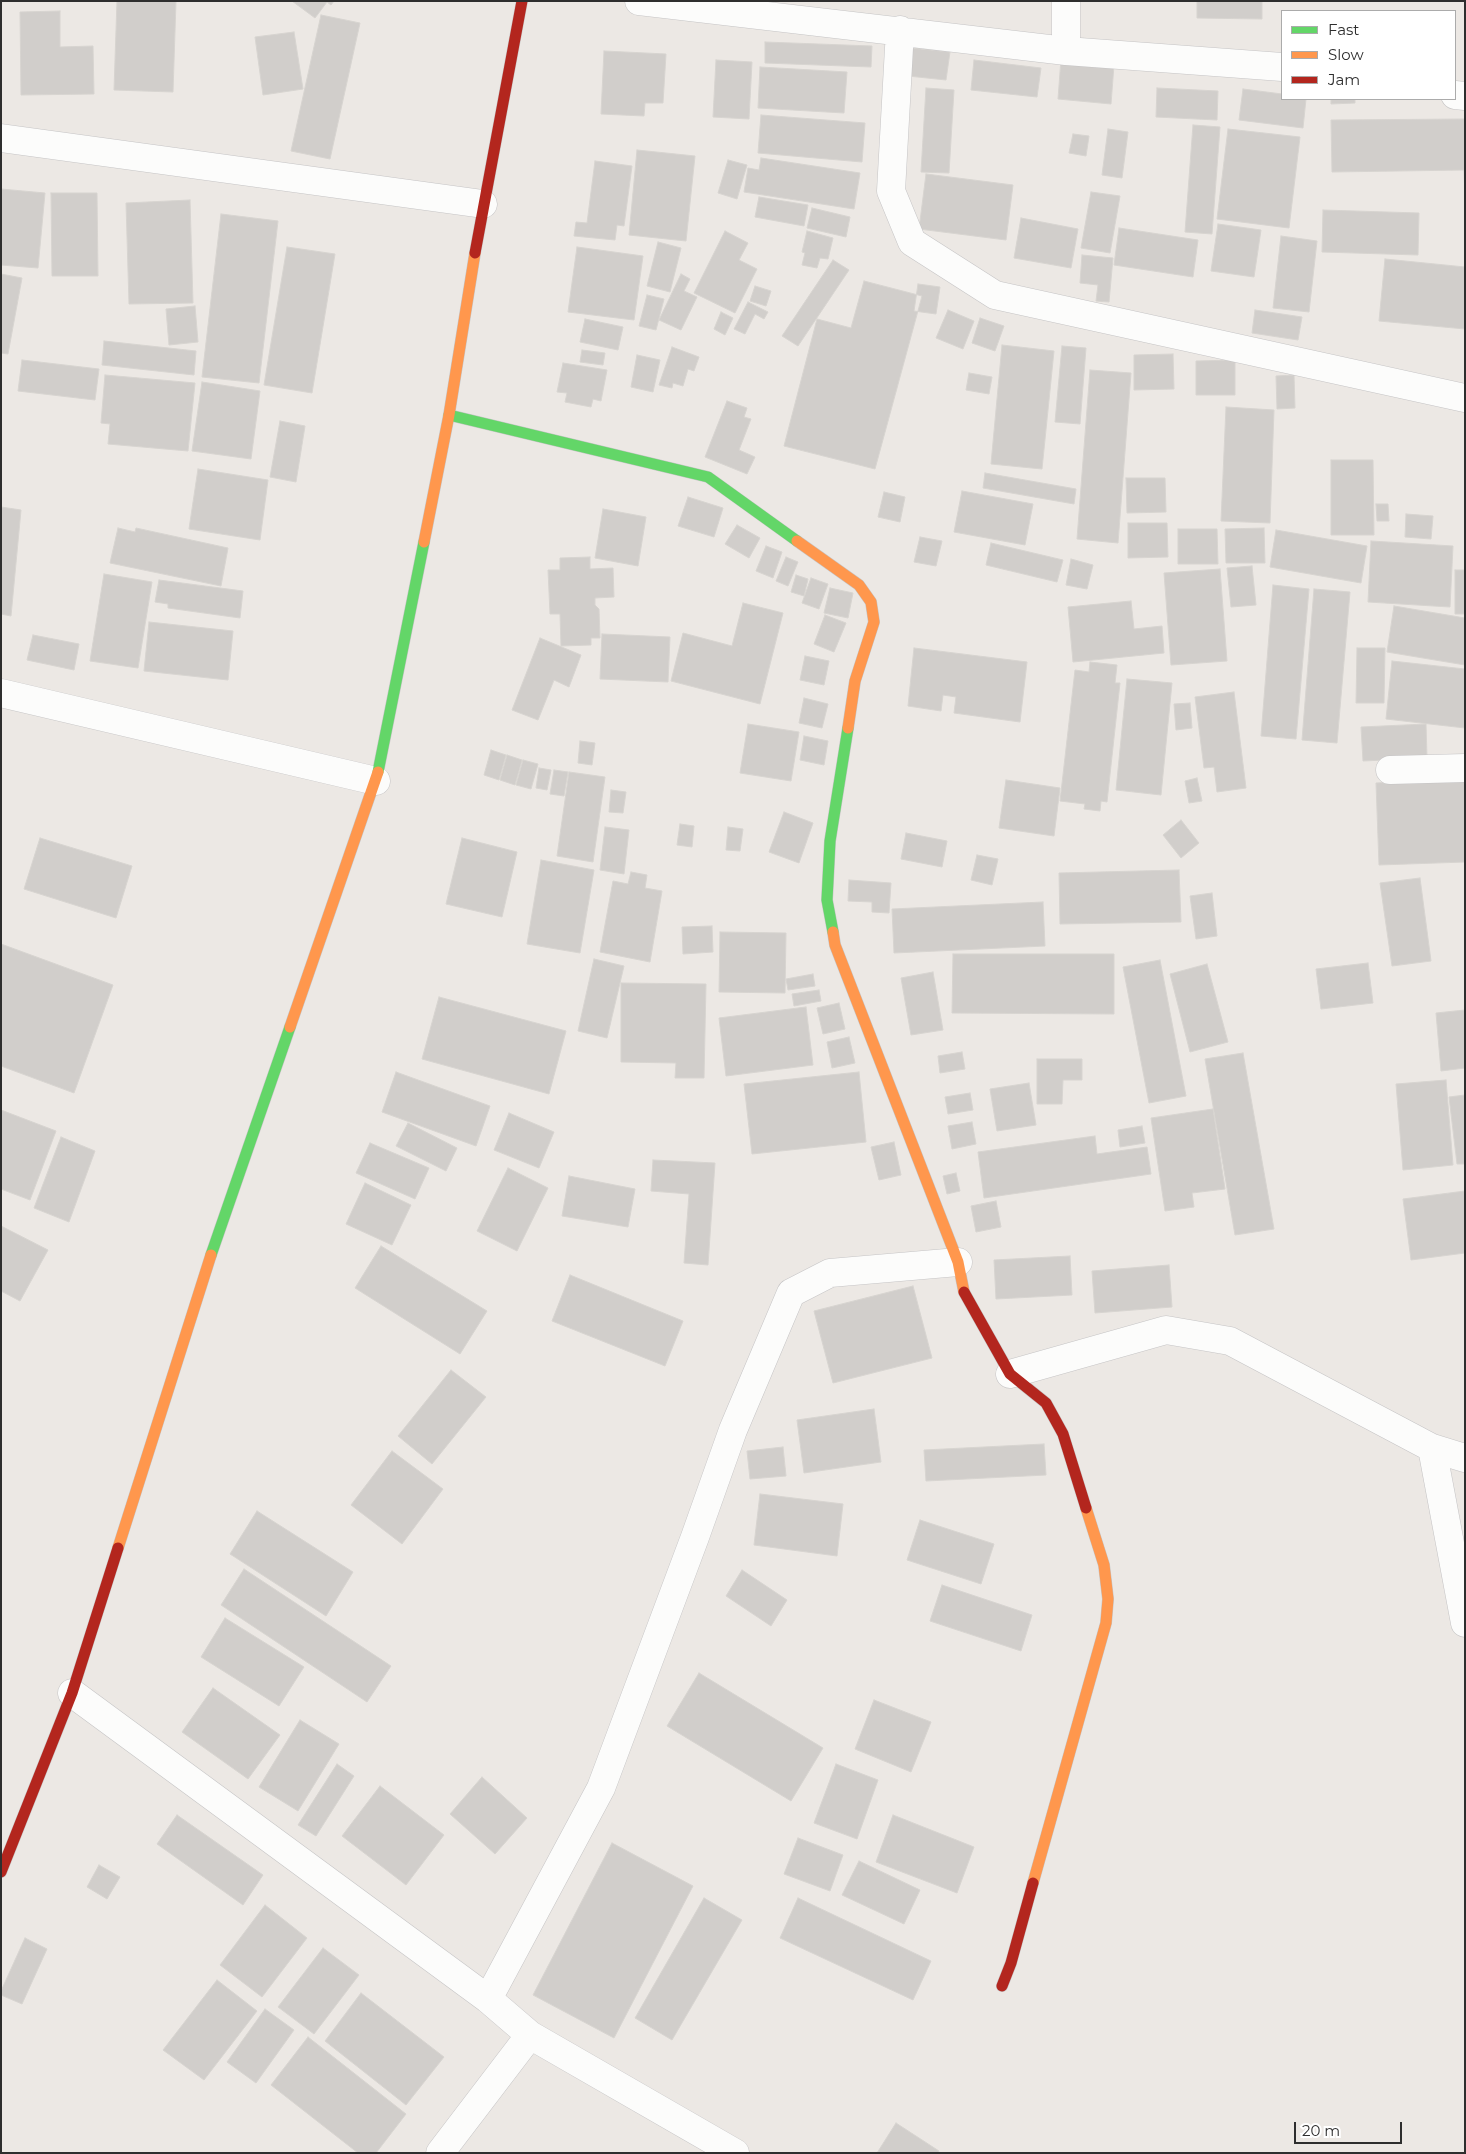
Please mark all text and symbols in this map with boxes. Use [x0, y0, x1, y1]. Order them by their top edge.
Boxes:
legend [1281, 10, 1456, 100]
text: Fast [1328, 20, 1359, 39]
text: Slow [1328, 45, 1364, 64]
text: Jam [1328, 70, 1360, 89]
scale bar [1296, 2112, 1404, 2144]
text: 20 m [1302, 2121, 1340, 2140]

